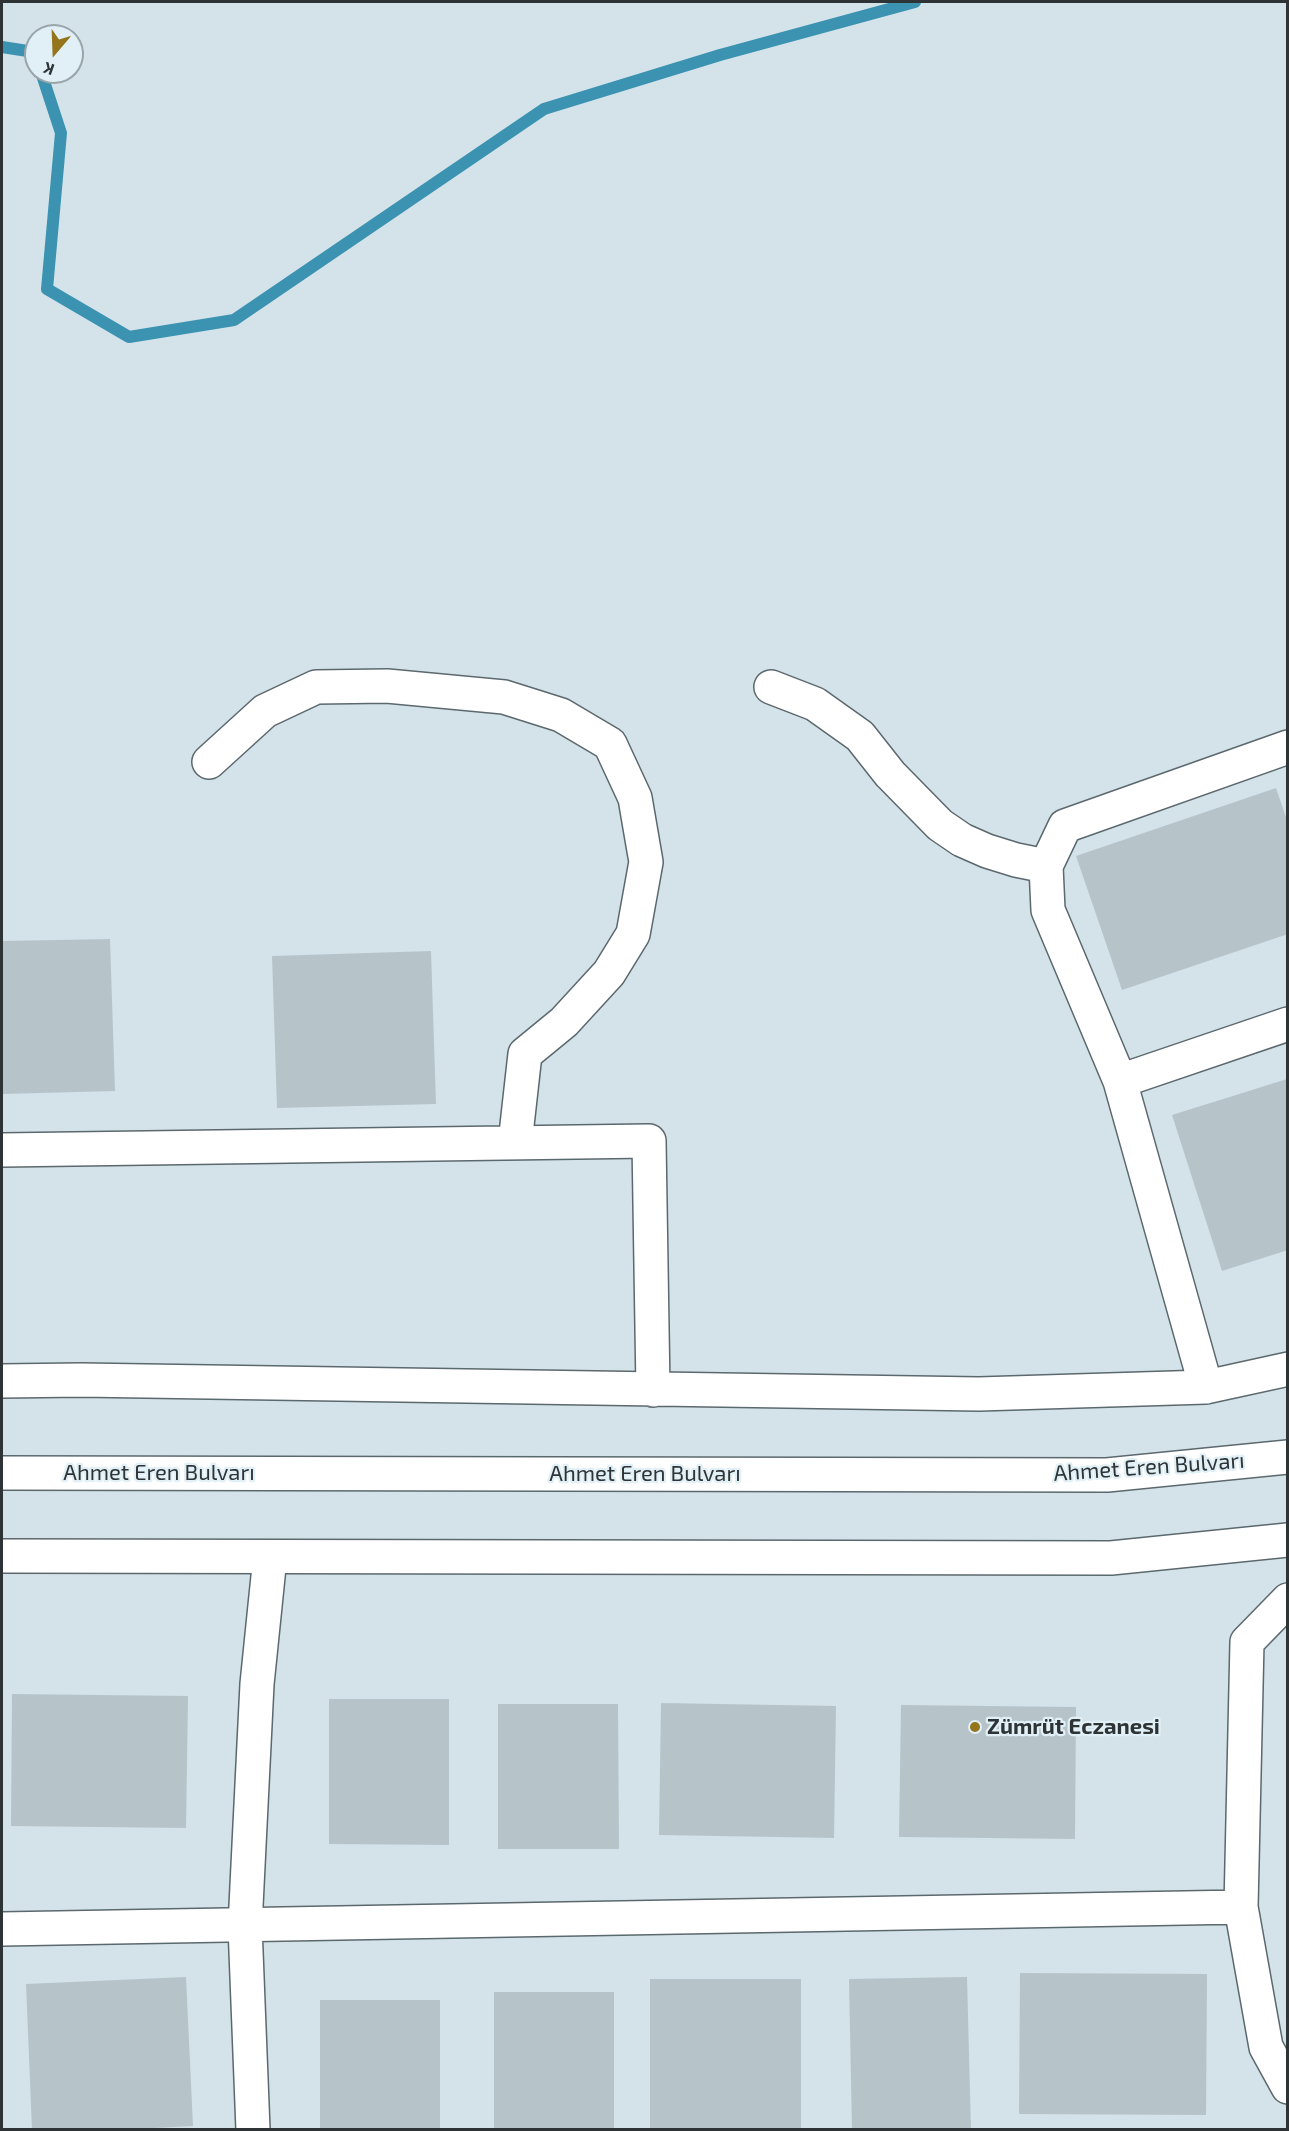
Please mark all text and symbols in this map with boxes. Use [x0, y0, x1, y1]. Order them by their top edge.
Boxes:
north arrow [24, 24, 84, 84]
text: K [41, 59, 57, 80]
street label: Ahmet Eren Bulvarı [1053, 1447, 1245, 1487]
street label: Ahmet Eren Bulvarı [63, 1460, 255, 1486]
street label: Ahmet Eren Bulvarı [549, 1461, 741, 1487]
place label: Zümrüt Eczanesi [987, 1714, 1160, 1740]
marker: Zümrüt Eczanesi [968, 1720, 982, 1734]

